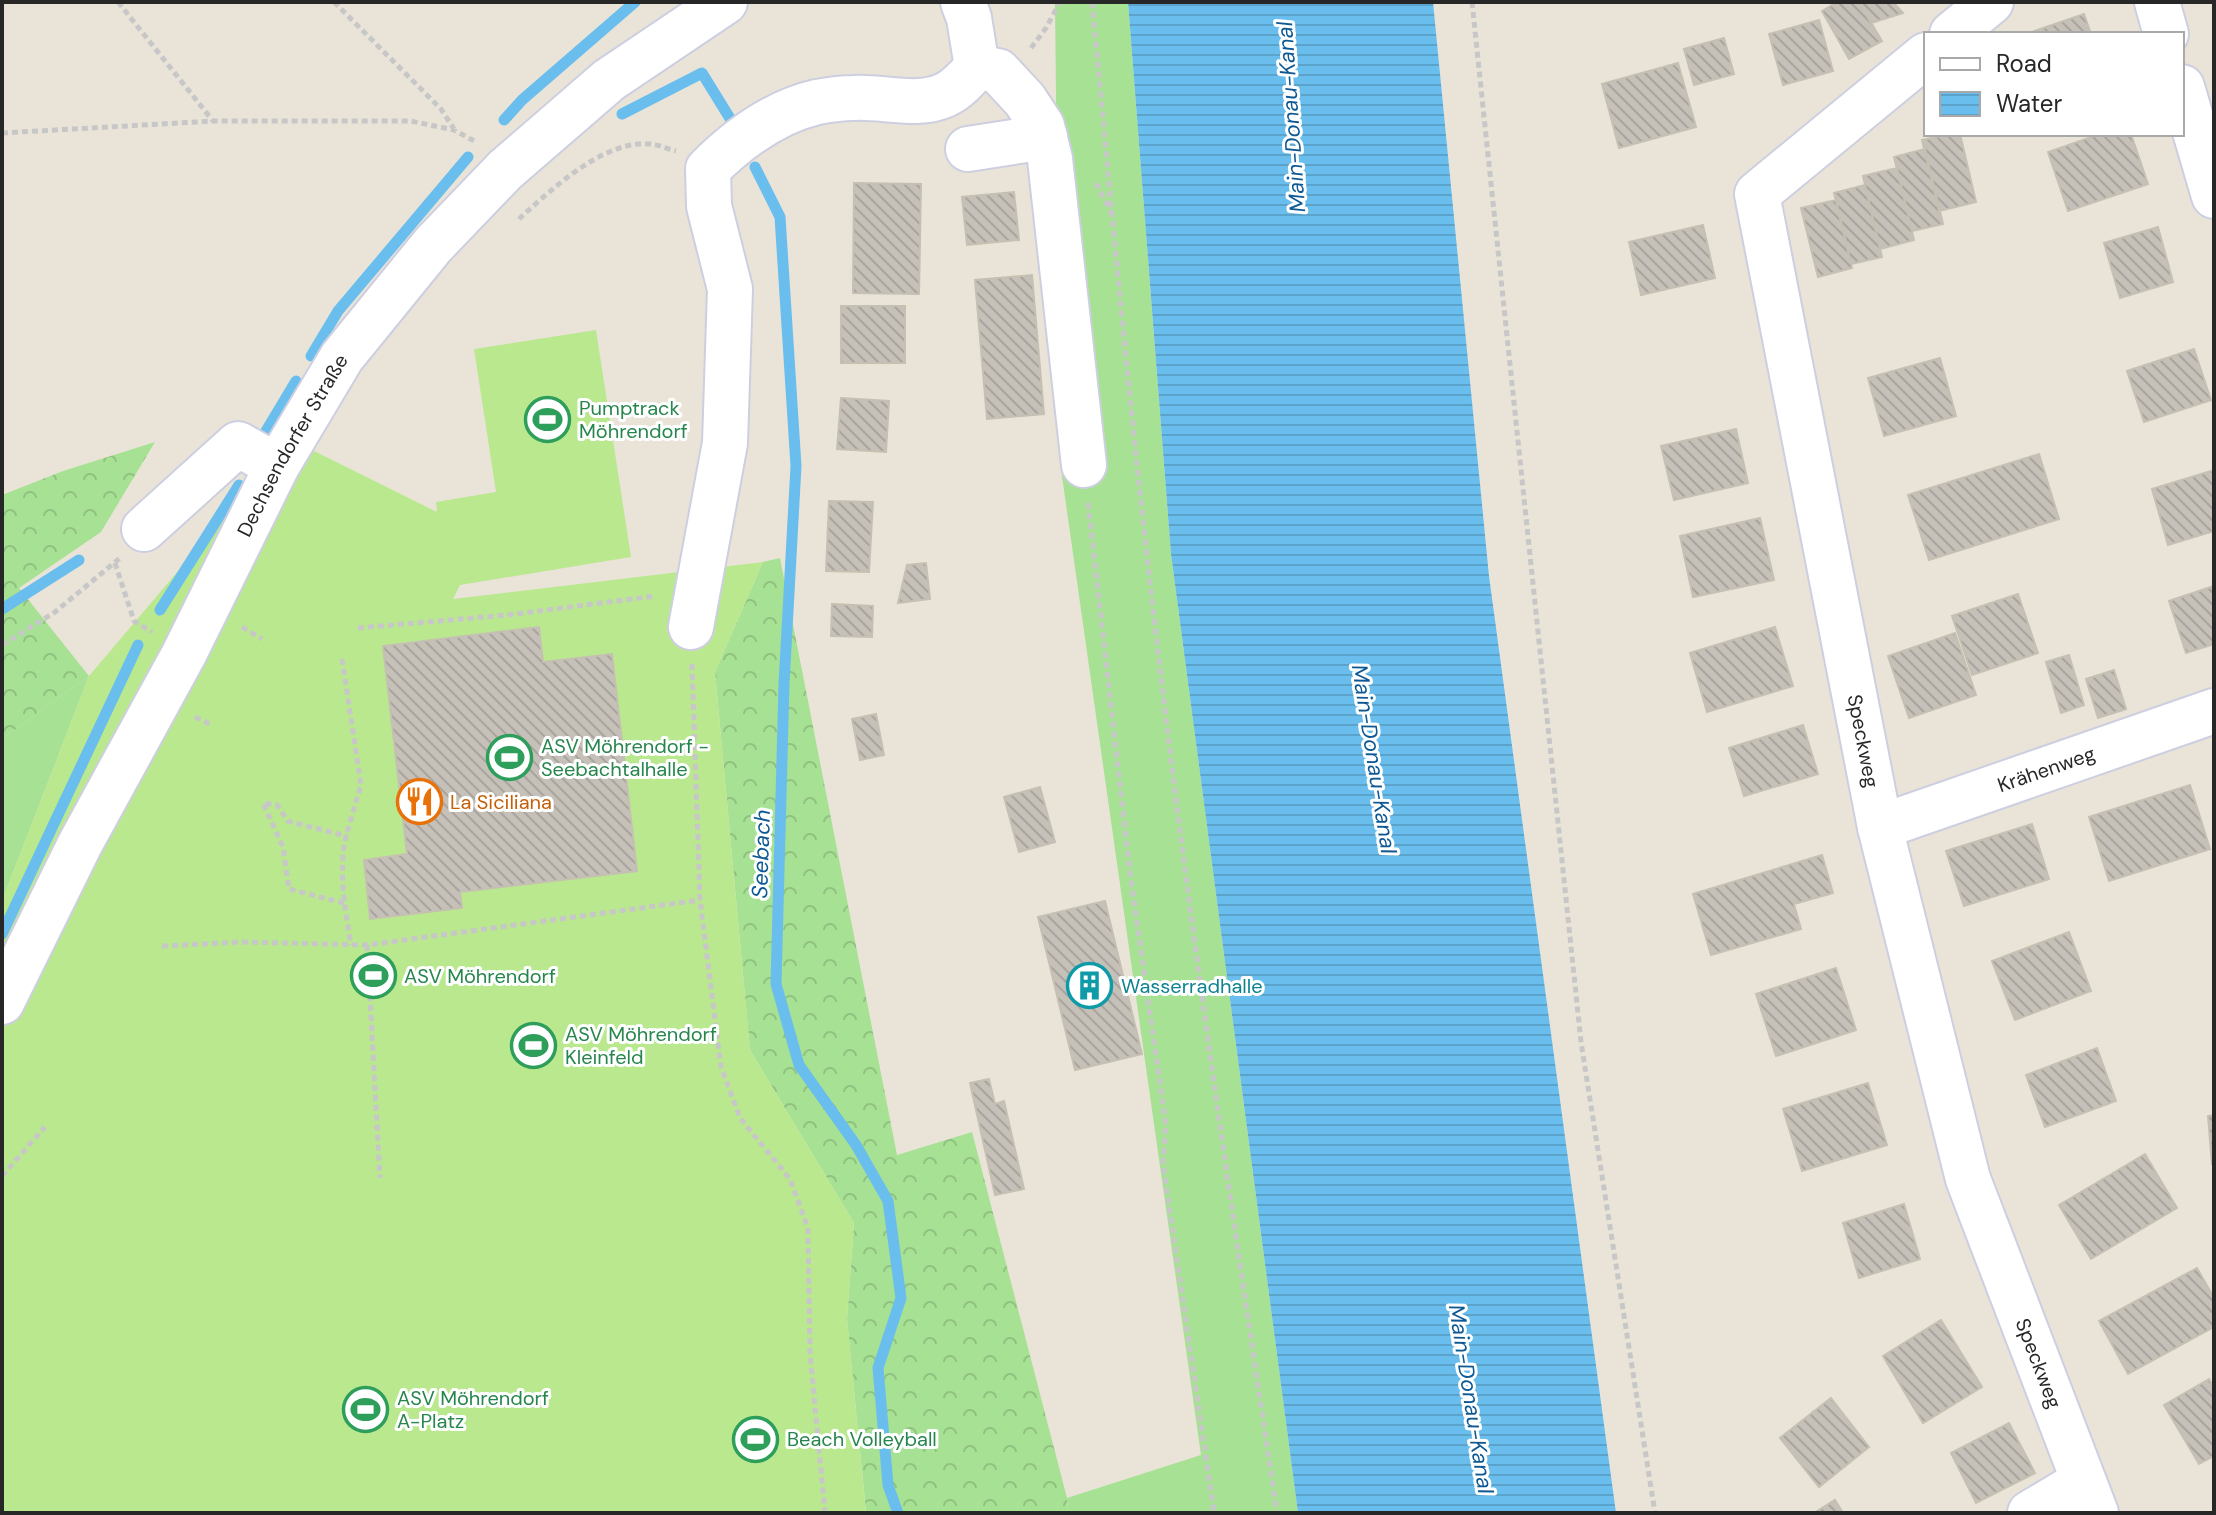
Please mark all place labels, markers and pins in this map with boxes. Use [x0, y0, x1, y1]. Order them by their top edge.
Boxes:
place label: Pumptrack Möhrendorf [579, 395, 688, 444]
sports icon: Pumptrack Möhrendorf [524, 396, 572, 444]
place label: ASV Möhrendorf - Seebachtalhalle [541, 733, 709, 782]
sports icon: ASV Möhrendorf - Seebachtalhalle [486, 734, 534, 782]
restaurant icon: La Siciliana [395, 778, 443, 826]
place label: La Siciliana [450, 789, 552, 815]
sports icon: ASV Möhrendorf [349, 952, 397, 1000]
building icon: Wasserradhalle [1066, 962, 1114, 1010]
place label: ASV Möhrendorf [404, 963, 556, 989]
place label: Wasserradhalle [1121, 973, 1263, 999]
sports icon: ASV Möhrendorf Kleinfeld [510, 1021, 558, 1069]
place label: ASV Möhrendorf Kleinfeld [565, 1021, 717, 1070]
place label: ASV Möhrendorf A-Platz [397, 1385, 549, 1434]
sports icon: ASV Möhrendorf A-Platz [342, 1386, 390, 1434]
sports icon: Beach Volleyball [732, 1415, 780, 1463]
place label: Beach Volleyball [787, 1426, 937, 1452]

